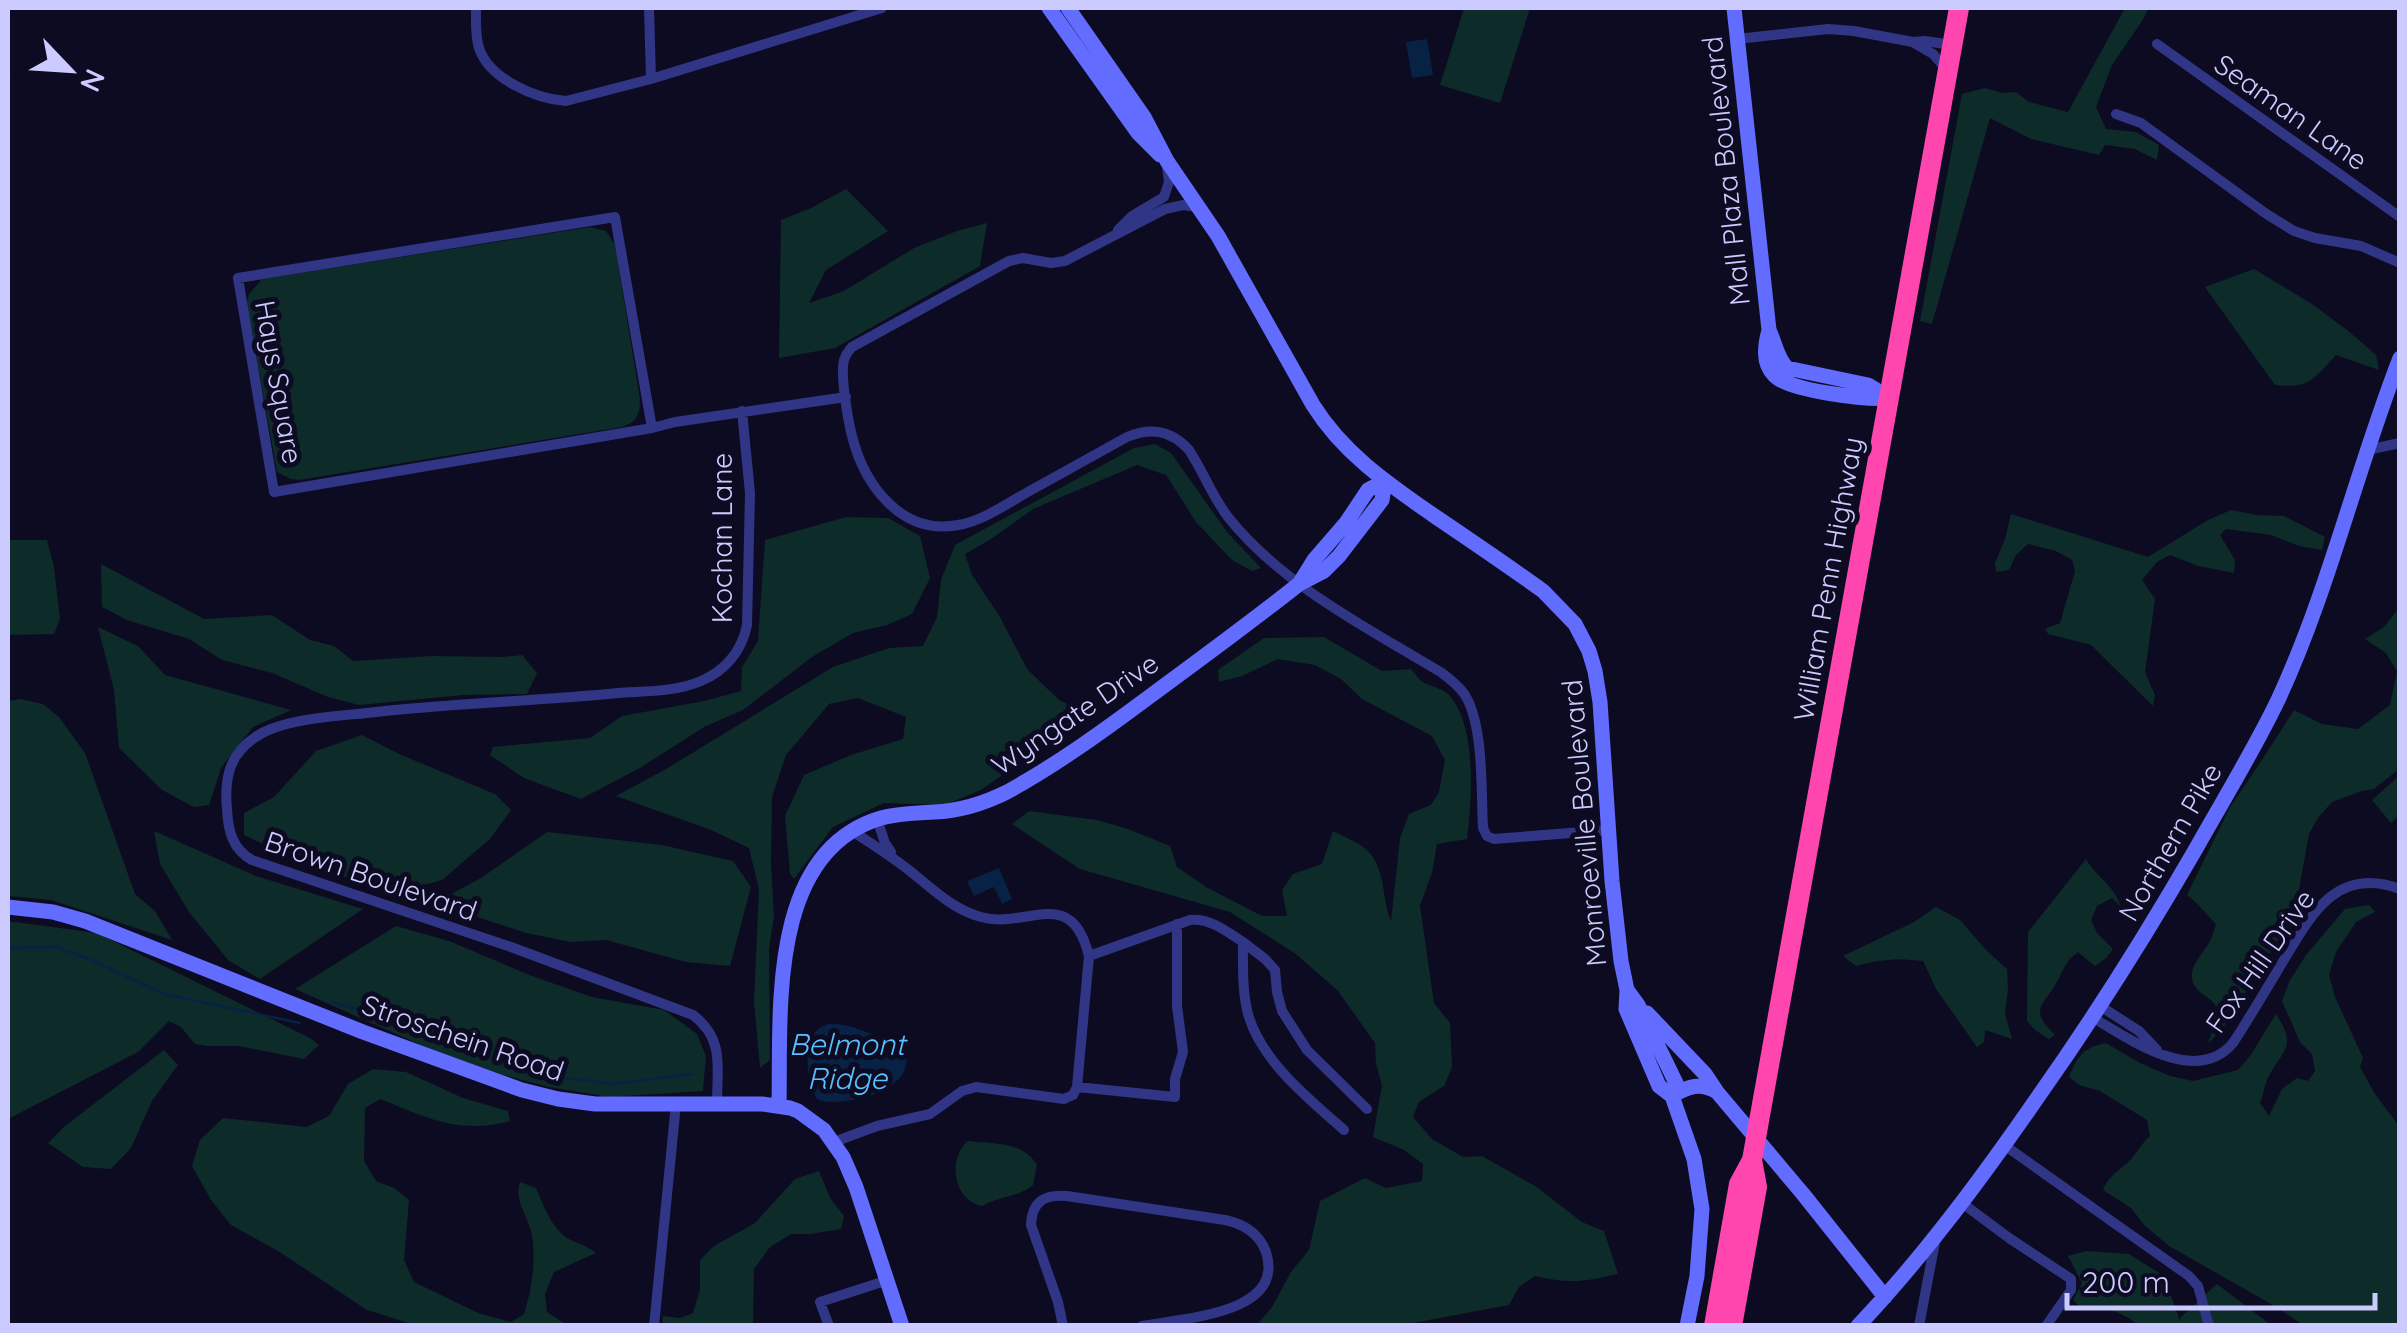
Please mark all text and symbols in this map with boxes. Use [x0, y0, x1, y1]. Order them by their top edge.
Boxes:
north arrow [20, 20, 120, 120]
street label: Mall Plaza Boulevard [1694, 35, 1757, 307]
street label: Seaman Lane [2208, 46, 2375, 177]
text: N [73, 64, 113, 98]
street label: Hays Square [248, 298, 311, 466]
street label: William Penn Highway [1785, 434, 1870, 724]
street label: Kochan Lane [704, 453, 739, 623]
street label: Wyngate Drive [985, 645, 1165, 782]
street label: Monroeville Boulevard [1554, 678, 1613, 968]
street label: Northern Pike [2110, 756, 2229, 927]
street label: Brown Boulevard [261, 823, 482, 928]
street label: Fox Hill Drive [2197, 882, 2322, 1039]
street label: Stroschein Road [358, 987, 569, 1088]
water label: Belmont Ridge [789, 1025, 908, 1097]
scale bar [2067, 1248, 2374, 1310]
text: 200 m [2082, 1263, 2170, 1301]

